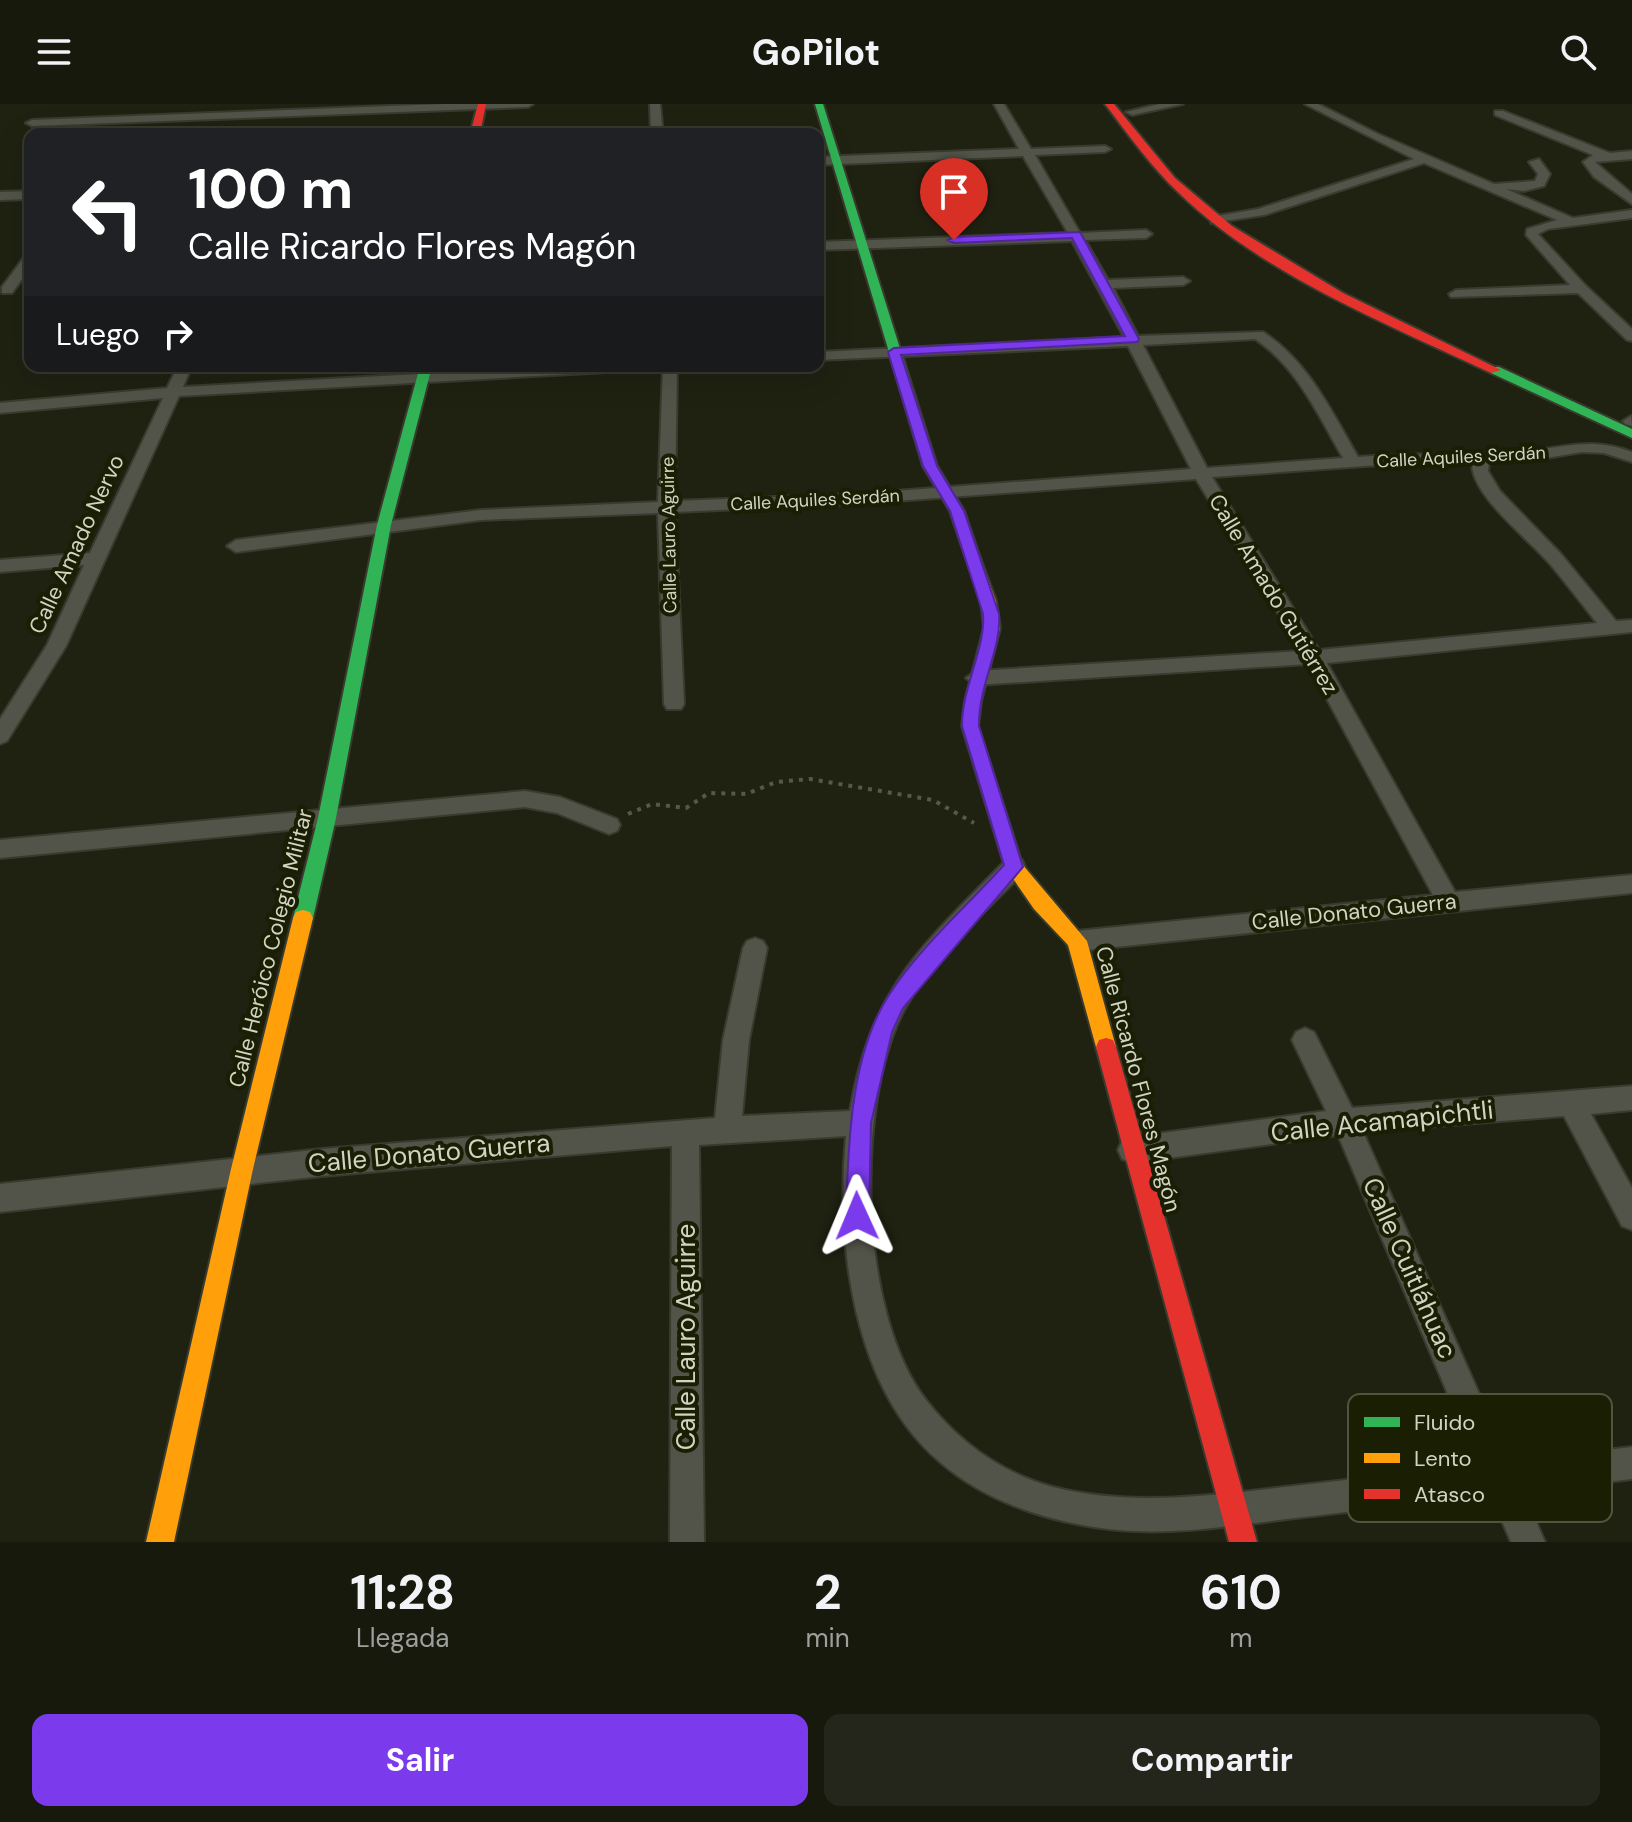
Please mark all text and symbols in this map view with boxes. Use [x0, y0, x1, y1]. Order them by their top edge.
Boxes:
text: GoPilot [752, 29, 880, 76]
icon: menu [32, 30, 76, 74]
icon: search [1556, 30, 1600, 74]
text: 100 m [188, 152, 353, 225]
pin [920, 158, 988, 240]
icon: left [56, 160, 160, 264]
icon: arrive [932, 170, 976, 214]
text: Calle Ricardo Flores Magón [188, 223, 636, 270]
icon: right [156, 312, 200, 356]
text: Luego [56, 315, 140, 354]
street label: Calle Aquiles Serdán [1376, 441, 1546, 473]
street label: Calle Amado Nervo [22, 450, 131, 639]
street label: Calle Lauro Aguirre [656, 456, 682, 614]
street label: Calle Aquiles Serdán [730, 484, 900, 516]
street label: Calle Amado Gutiérrez [1202, 489, 1345, 700]
street label: Calle Heróico Colegio Militar [222, 806, 319, 1090]
street label: Calle Donato Guerra [1250, 886, 1458, 937]
street label: Calle Ricardo Flores Magón [1089, 943, 1188, 1215]
street label: Calle Acamapichtli [1269, 1092, 1495, 1150]
street label: Calle Donato Guerra [306, 1125, 552, 1181]
street label: Calle Cuitláhuac [1355, 1172, 1465, 1364]
position arrow [815, 1174, 899, 1258]
street label: Calle Lauro Aguirre [669, 1224, 703, 1450]
legend [1348, 1394, 1612, 1522]
text: Fluido [1414, 1408, 1475, 1437]
text: Lento [1414, 1444, 1472, 1473]
text: Atasco [1414, 1480, 1485, 1509]
text: 11:28 [350, 1561, 455, 1624]
text: 2 [814, 1561, 841, 1624]
text: 610 [1200, 1561, 1282, 1624]
text: Llegada [356, 1621, 449, 1655]
text: min [805, 1621, 850, 1655]
text: m [1229, 1621, 1252, 1655]
button: Salir [32, 1714, 808, 1806]
button: Compartir [824, 1714, 1600, 1806]

